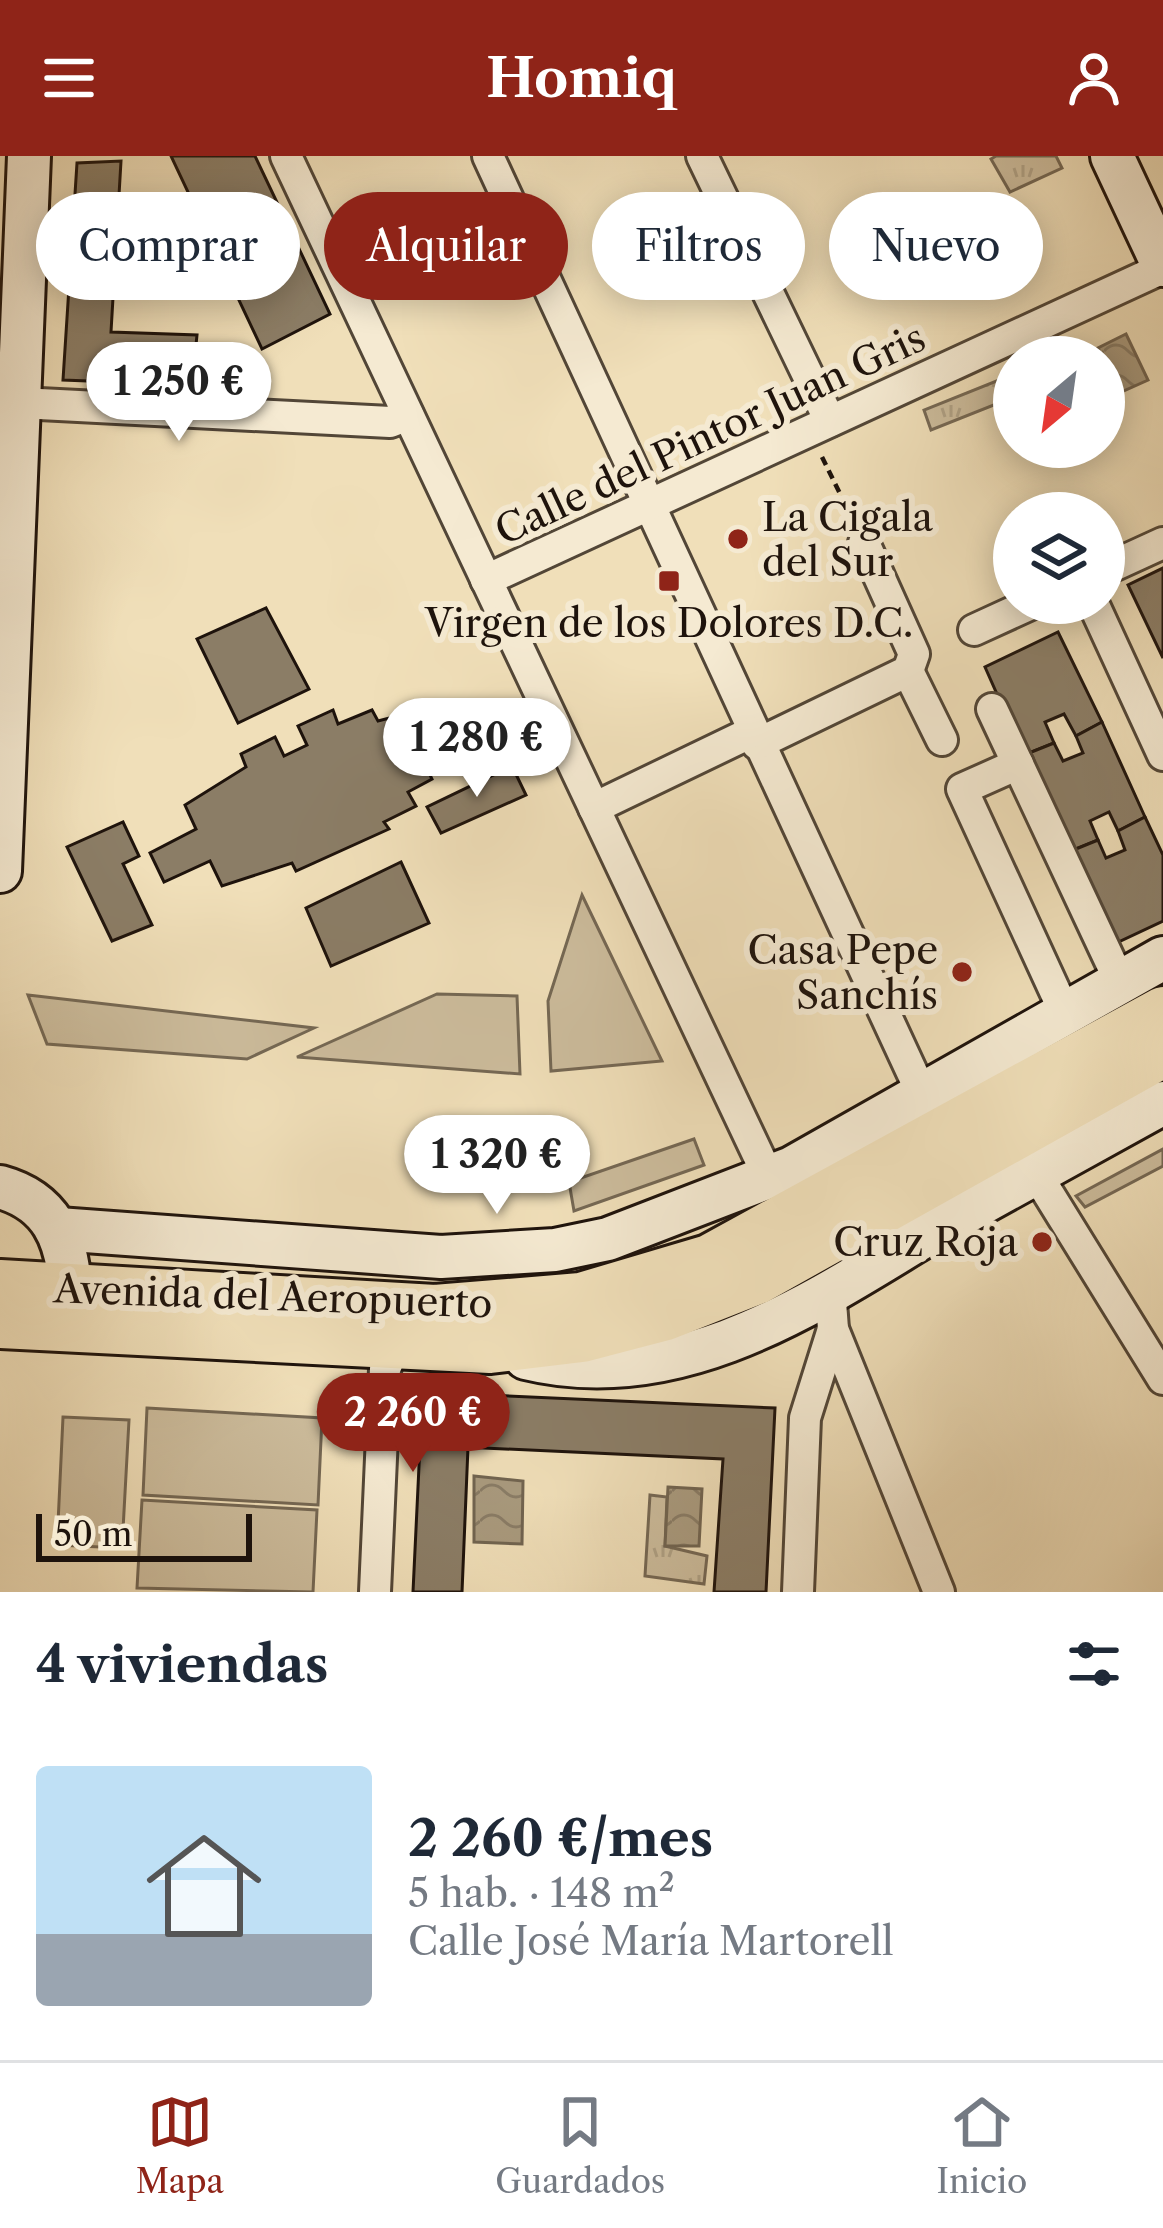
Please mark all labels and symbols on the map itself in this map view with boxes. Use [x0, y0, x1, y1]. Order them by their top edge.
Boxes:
street label: Calle del Pintor Juan Gris [487, 313, 933, 555]
north arrow [993, 336, 1125, 468]
pin: 1 250 € [68, 342, 290, 444]
place label: La Cigala del Sur [762, 493, 934, 586]
marker: La Cigala del Sur [725, 526, 751, 552]
marker: Virgen de los Dolores D.C. [656, 568, 682, 594]
place label: Virgen de los Dolores D.C. [424, 599, 913, 647]
pin: 1 280 € [366, 698, 588, 800]
place label: Casa Pepe Sanchís [747, 926, 938, 1019]
marker: Casa Pepe Sanchís [949, 959, 975, 985]
pin: 1 320 € [386, 1115, 608, 1217]
place label: Cruz Roja [833, 1218, 1018, 1266]
marker: Cruz Roja [1029, 1229, 1055, 1255]
street label: Avenida del Aeropuerto [52, 1264, 493, 1328]
pin: 2 260 € [302, 1373, 524, 1475]
scale bar [36, 1508, 252, 1561]

